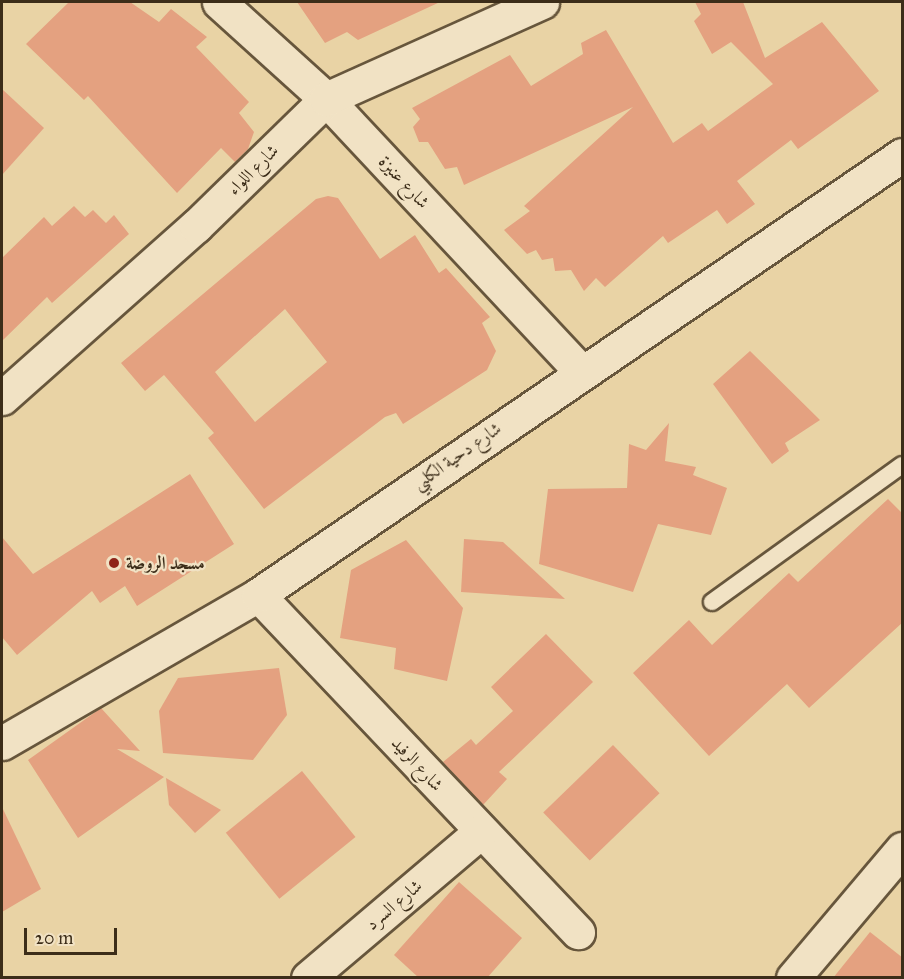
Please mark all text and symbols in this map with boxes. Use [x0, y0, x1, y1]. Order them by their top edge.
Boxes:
street label: شارع اللواء [223, 140, 283, 200]
street label: شارع عنيزة [374, 151, 434, 213]
street label: شارع دحية الكلبي [409, 418, 505, 494]
place label: مسجد الروضة [126, 552, 205, 574]
marker: مسجد الروضة [107, 556, 121, 570]
street label: شارع الرفيد [386, 732, 448, 796]
street label: شارع السرد [361, 875, 427, 935]
scale bar [27, 916, 120, 954]
text: 20 m [35, 927, 73, 949]

